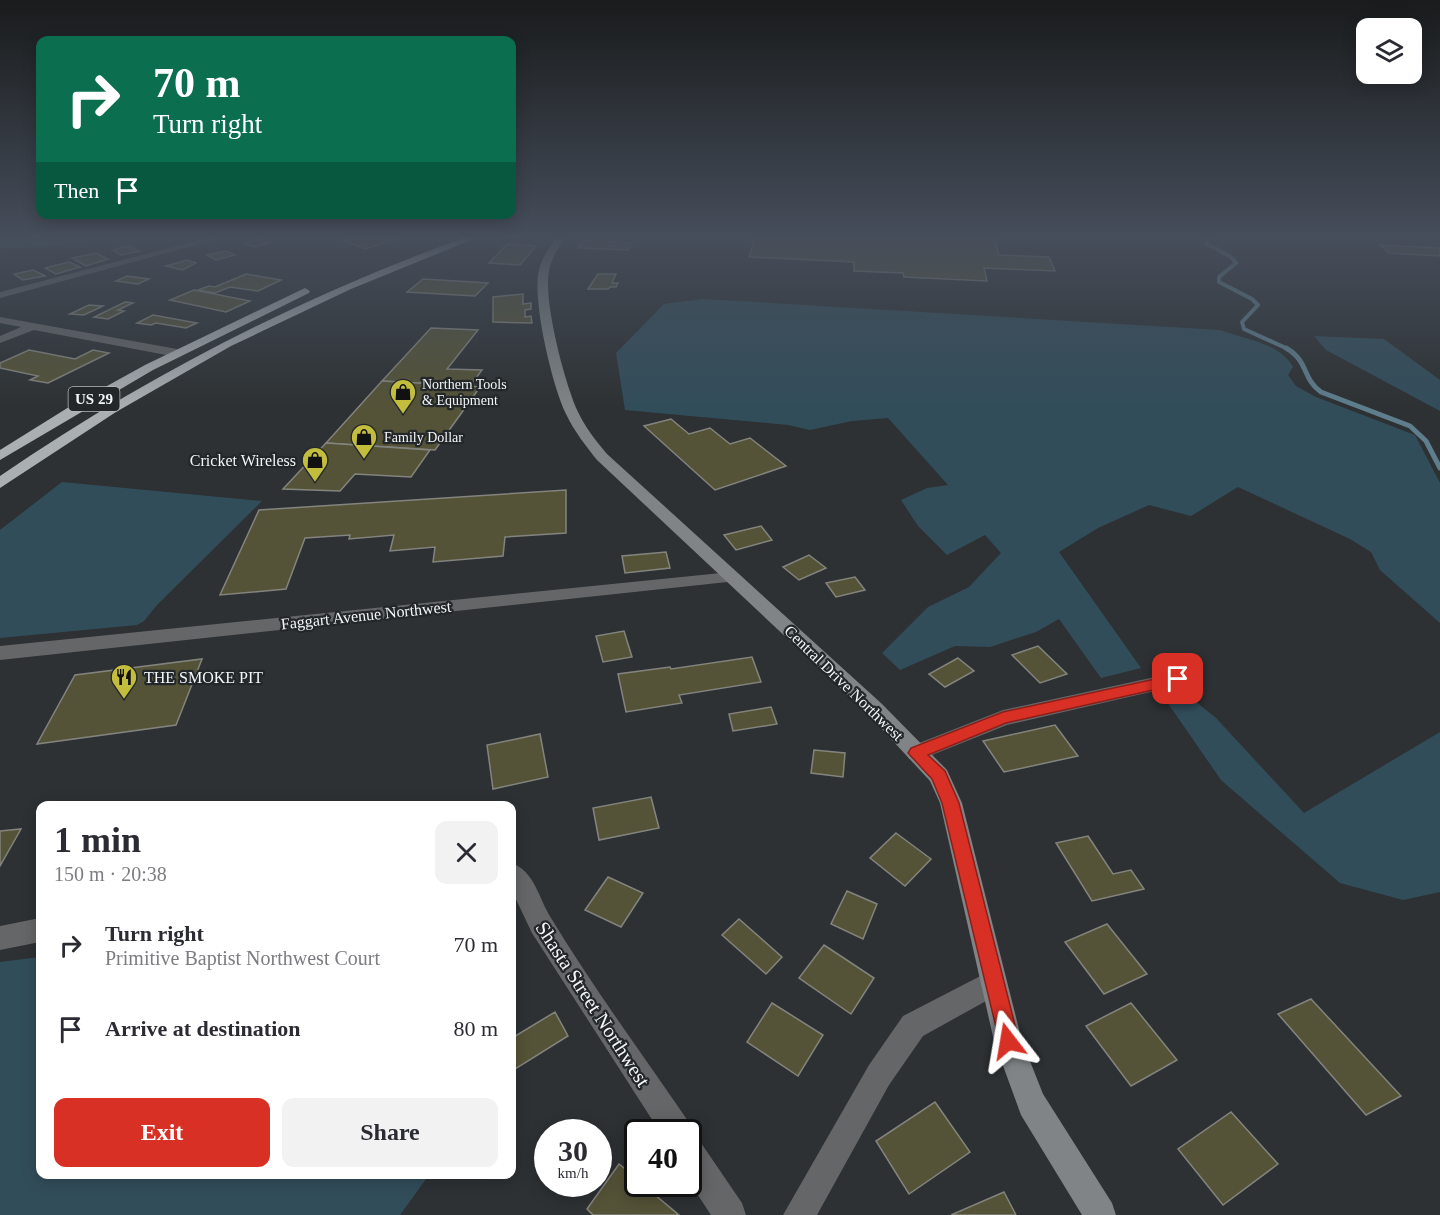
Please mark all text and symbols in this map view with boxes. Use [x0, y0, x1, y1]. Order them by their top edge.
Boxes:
map controls [1356, 18, 1422, 84]
button: layers [1356, 18, 1422, 84]
icon: right [54, 60, 132, 138]
text: 70 m [153, 60, 241, 106]
text: Turn right [153, 109, 262, 139]
icon: arrive [111, 174, 144, 207]
text: Then [54, 178, 99, 203]
shop icon: Northern Tools & Equipment [388, 377, 418, 415]
place label: Northern Tools & Equipment [422, 377, 507, 408]
road number: US 29 [68, 387, 119, 411]
shop icon: Family Dollar [349, 422, 379, 460]
place label: Family Dollar [384, 430, 463, 445]
shop icon: Cricket Wireless [300, 445, 330, 483]
place label: Cricket Wireless [190, 452, 296, 469]
street label: Faggart Avenue Northwest [280, 598, 453, 633]
street label: Central Drive Northwest [781, 622, 907, 744]
pin [1152, 653, 1203, 704]
restaurant icon: THE SMOKE PIT [109, 662, 139, 700]
icon: arrive [1161, 662, 1194, 695]
place label: THE SMOKE PIT [144, 669, 263, 686]
text: 1 min [54, 820, 141, 860]
button: close [435, 821, 498, 884]
text: 150 m · 20:38 [54, 863, 167, 885]
street label: Shasta Street Northwest [531, 917, 655, 1091]
text: Turn right [105, 921, 204, 946]
icon: right [54, 929, 87, 962]
text: 70 m [453, 932, 498, 957]
text: Primitive Baptist Northwest Court [105, 947, 380, 969]
position arrow [976, 1009, 1040, 1073]
icon: arrive [54, 1013, 87, 1046]
text: Arrive at destination [105, 1016, 301, 1041]
text: 80 m [453, 1016, 498, 1041]
button: Exit [54, 1098, 270, 1167]
button: Share [282, 1098, 498, 1167]
speed limit sign: 40 [624, 1119, 702, 1197]
text: 30 [558, 1134, 588, 1167]
text: km/h [558, 1165, 588, 1181]

